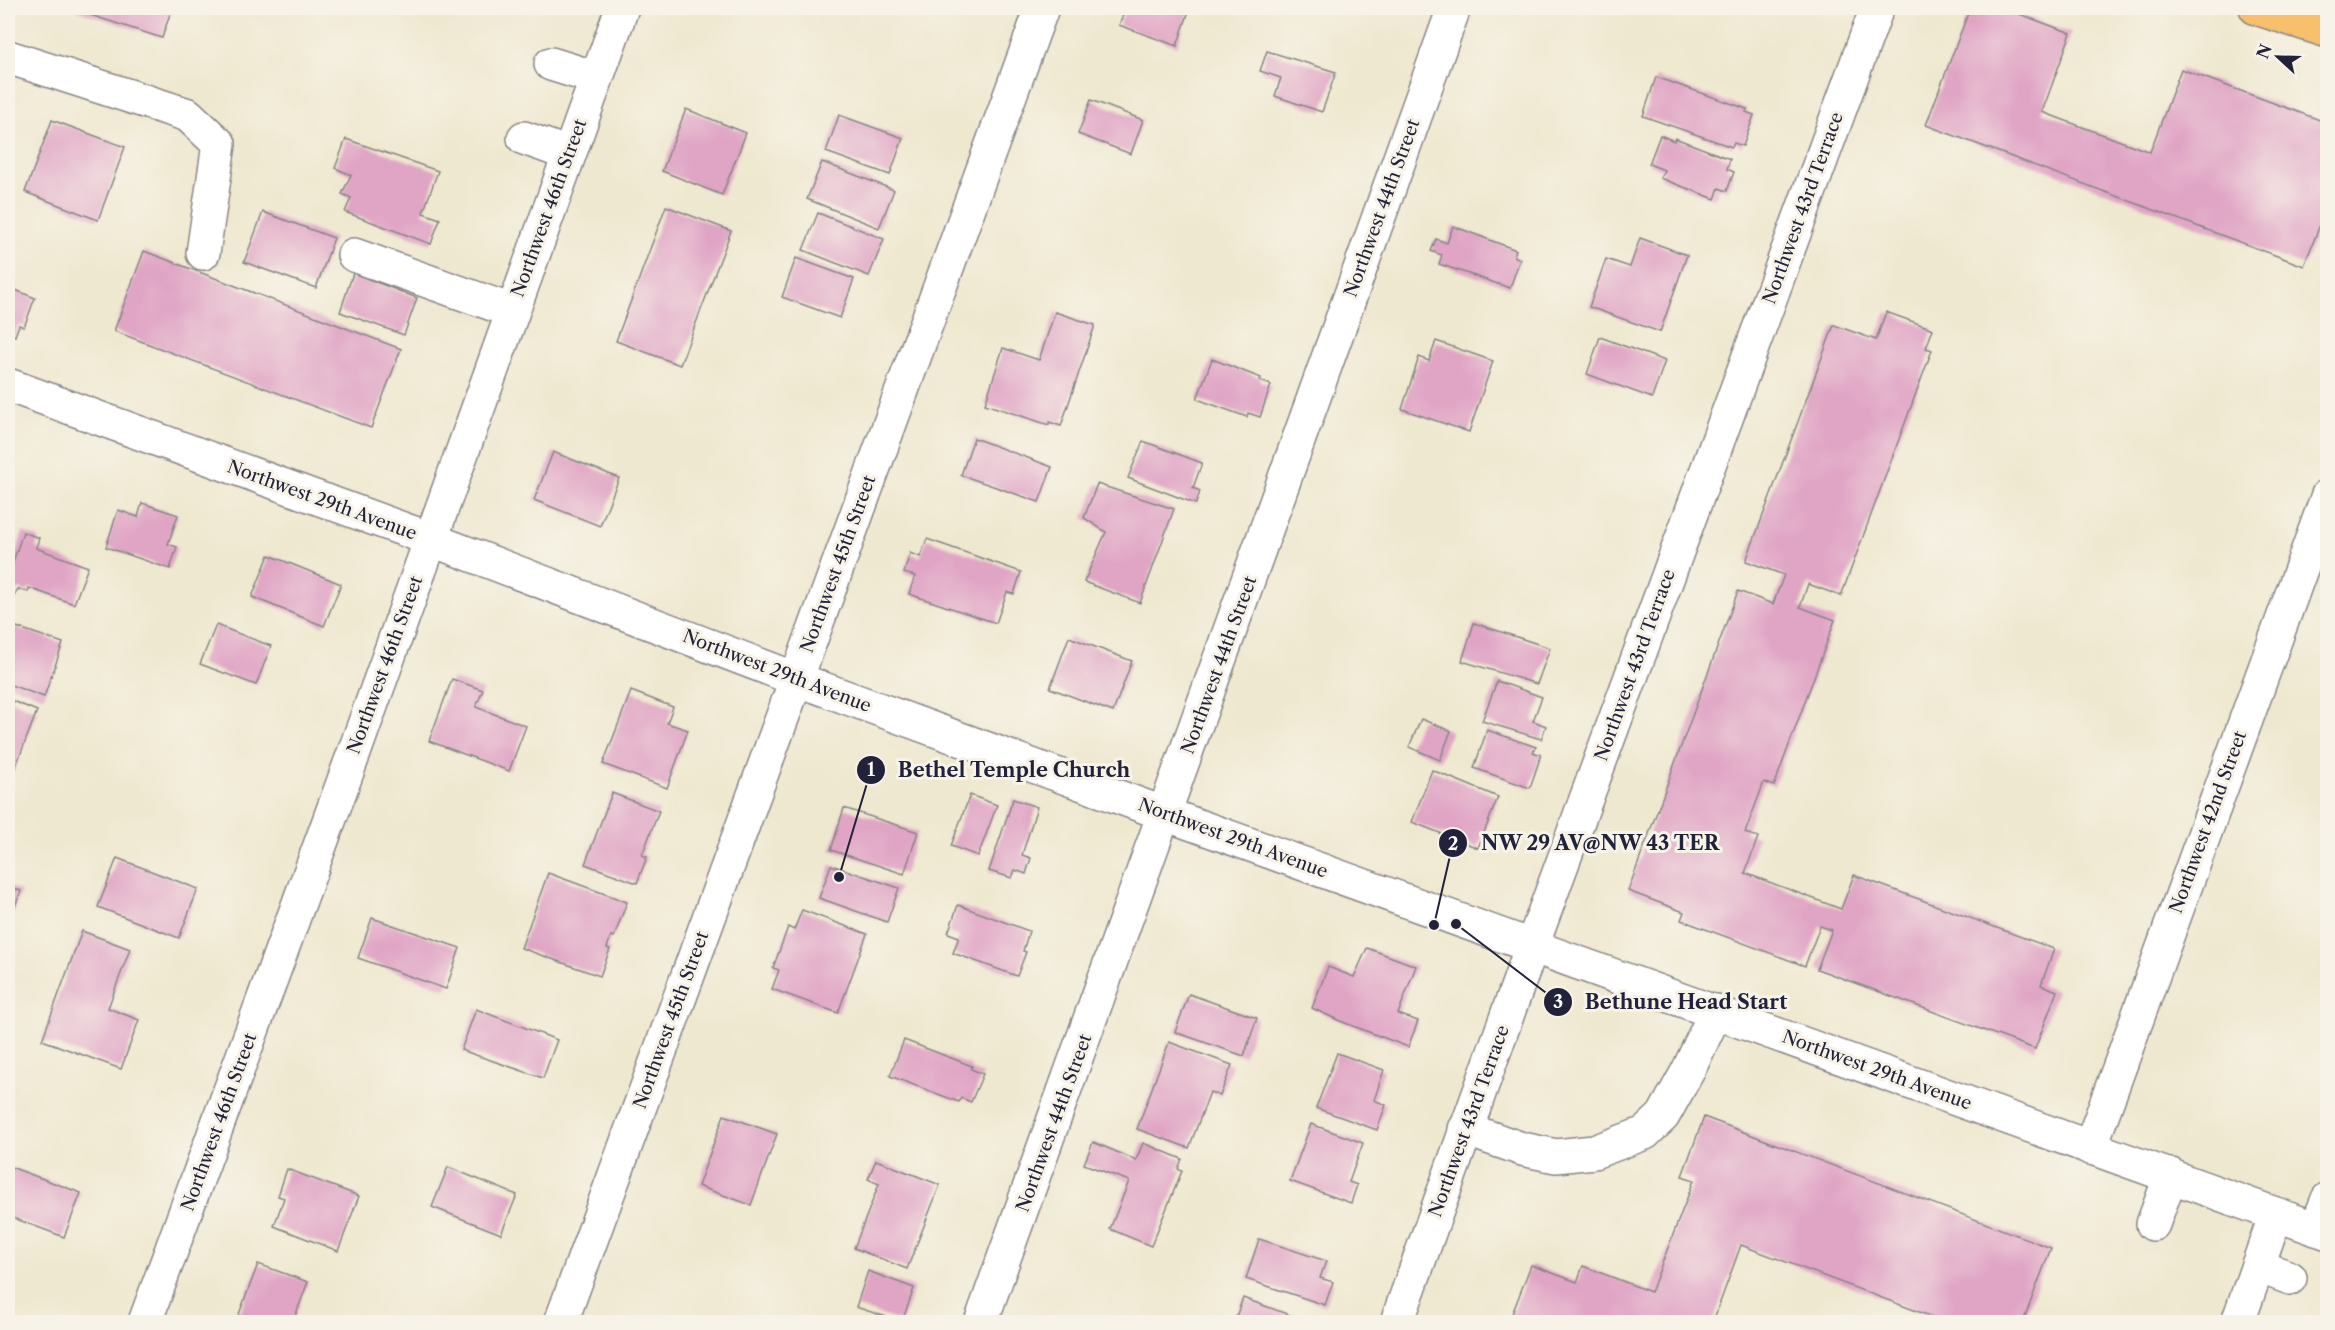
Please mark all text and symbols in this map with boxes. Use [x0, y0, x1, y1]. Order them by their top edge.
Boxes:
north arrow [2248, 27, 2308, 87]
text: N [2252, 41, 2276, 62]
street label: Northwest 43rd Terrace [1758, 109, 1848, 307]
street label: Northwest 46th Street [507, 115, 592, 300]
street label: Northwest 44th Street [1340, 115, 1425, 300]
street label: Northwest 29th Avenue [224, 455, 420, 545]
street label: Northwest 45th Street [796, 472, 881, 656]
street label: Northwest 43rd Terrace [1590, 566, 1680, 764]
street label: Northwest 46th Street [343, 572, 428, 757]
street label: Northwest 44th Street [1177, 572, 1262, 757]
street label: Northwest 29th Avenue [680, 625, 874, 717]
street label: Northwest 42nd Street [2165, 727, 2251, 916]
callout: Bethel Temple Church [856, 751, 1143, 789]
text: Bethel Temple Church [898, 758, 1130, 782]
text: 1 [867, 759, 875, 781]
street label: Northwest 29th Avenue [1135, 793, 1331, 883]
callout: NW 29 AV@NW 43 TER [1438, 824, 1733, 862]
text: NW 29 AV@NW 43 TER [1481, 831, 1721, 855]
text: 2 [1448, 833, 1458, 855]
street label: Northwest 45th Street [629, 928, 714, 1112]
callout: Bethune Head Start [1543, 983, 1799, 1021]
text: Bethune Head Start [1585, 990, 1787, 1014]
text: 3 [1553, 991, 1563, 1013]
street label: Northwest 43rd Terrace [1424, 1022, 1514, 1220]
street label: Northwest 29th Avenue [1779, 1025, 1975, 1115]
street label: Northwest 46th Street [177, 1029, 262, 1214]
street label: Northwest 44th Street [1012, 1030, 1097, 1215]

